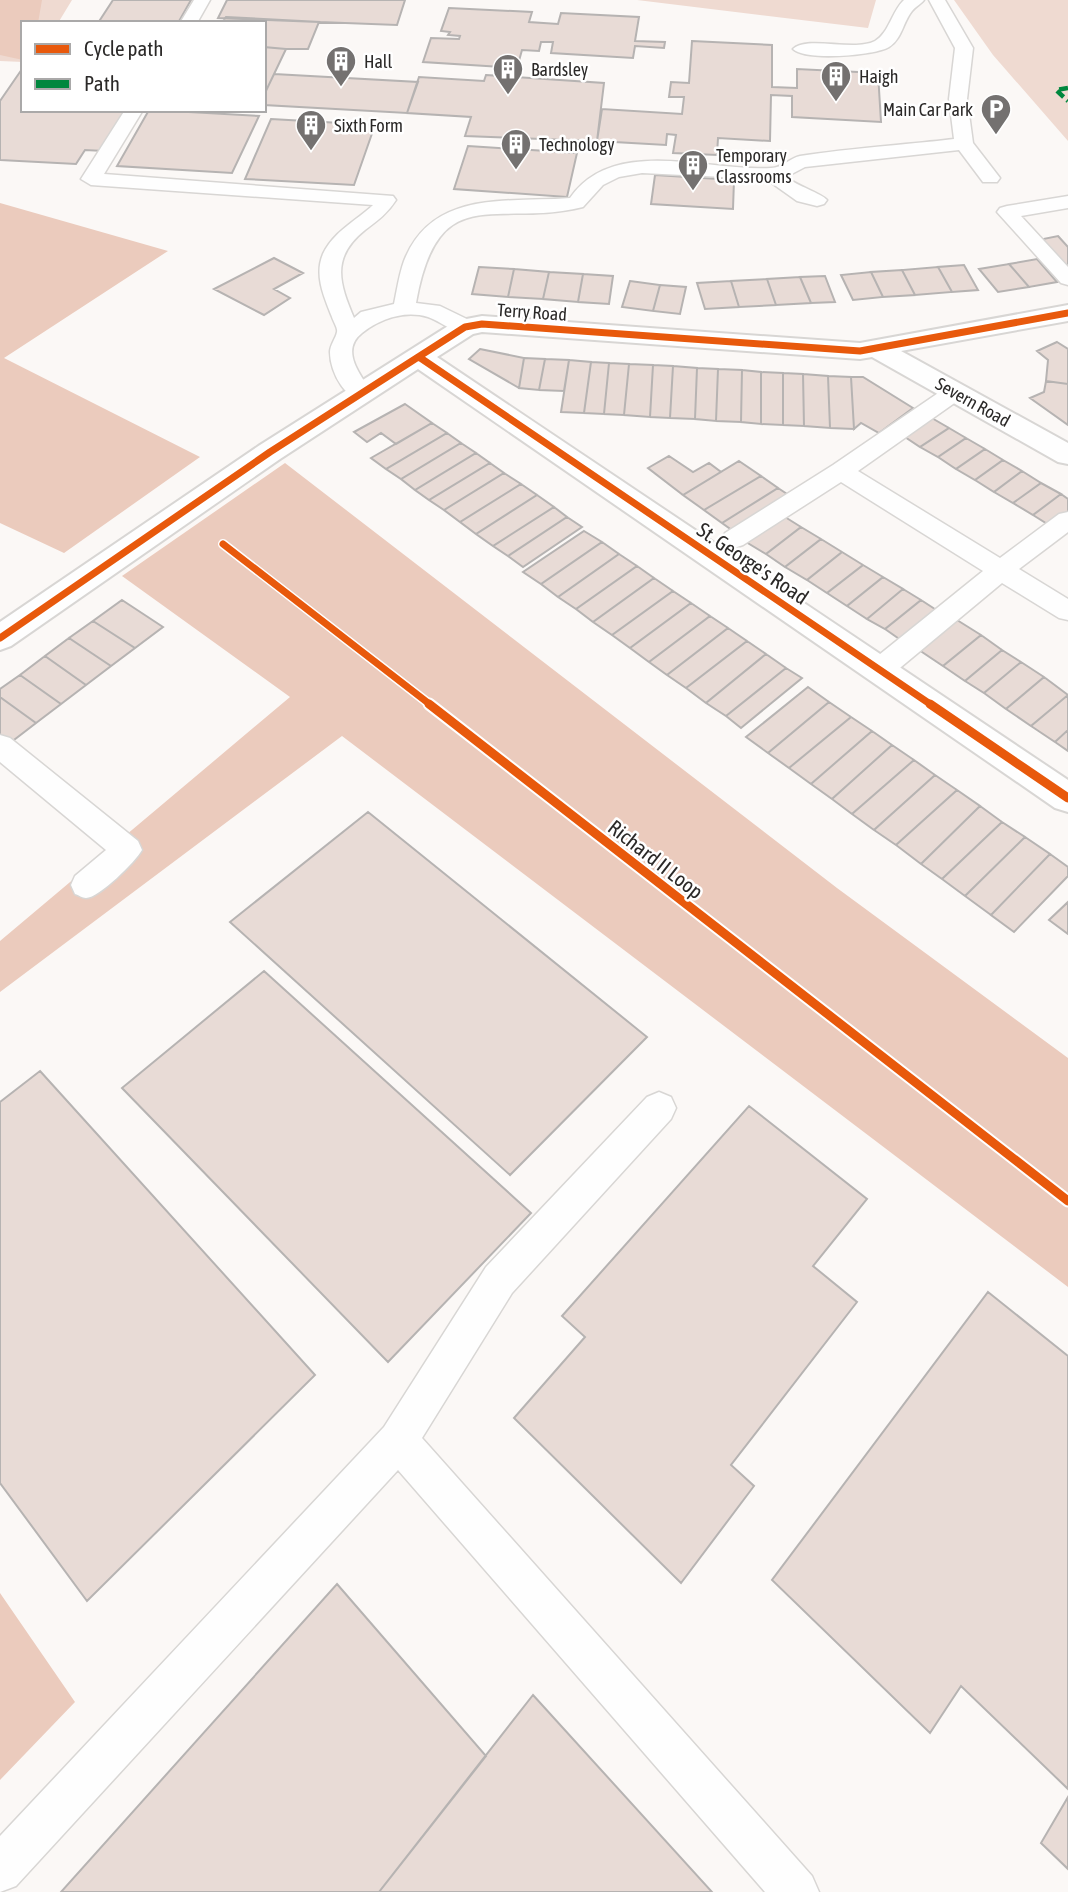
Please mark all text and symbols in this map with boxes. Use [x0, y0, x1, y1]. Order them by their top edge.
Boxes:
legend [21, 21, 266, 112]
text: Cycle path [84, 36, 163, 60]
building icon: Hall [324, 44, 358, 88]
place label: Hall [364, 51, 393, 72]
building icon: Bardsley [491, 52, 525, 96]
place label: Bardsley [531, 59, 588, 80]
building icon: Haigh [819, 59, 853, 103]
place label: Haigh [859, 66, 898, 87]
text: Path [84, 71, 120, 95]
parking icon: Main Car Park [979, 92, 1013, 136]
place label: Main Car Park [883, 99, 973, 120]
building icon: Sixth Form [294, 108, 328, 152]
place label: Sixth Form [334, 115, 403, 136]
building icon: Technology [499, 127, 533, 171]
place label: Technology [539, 134, 615, 155]
place label: Temporary Classrooms [716, 145, 792, 187]
building icon: Temporary Classrooms [676, 148, 710, 192]
street label: Terry Road [496, 299, 568, 325]
street label: Severn Road [932, 373, 1014, 431]
street label: St. George's Road [693, 517, 813, 609]
street label: Richard II Loop [604, 815, 708, 903]

